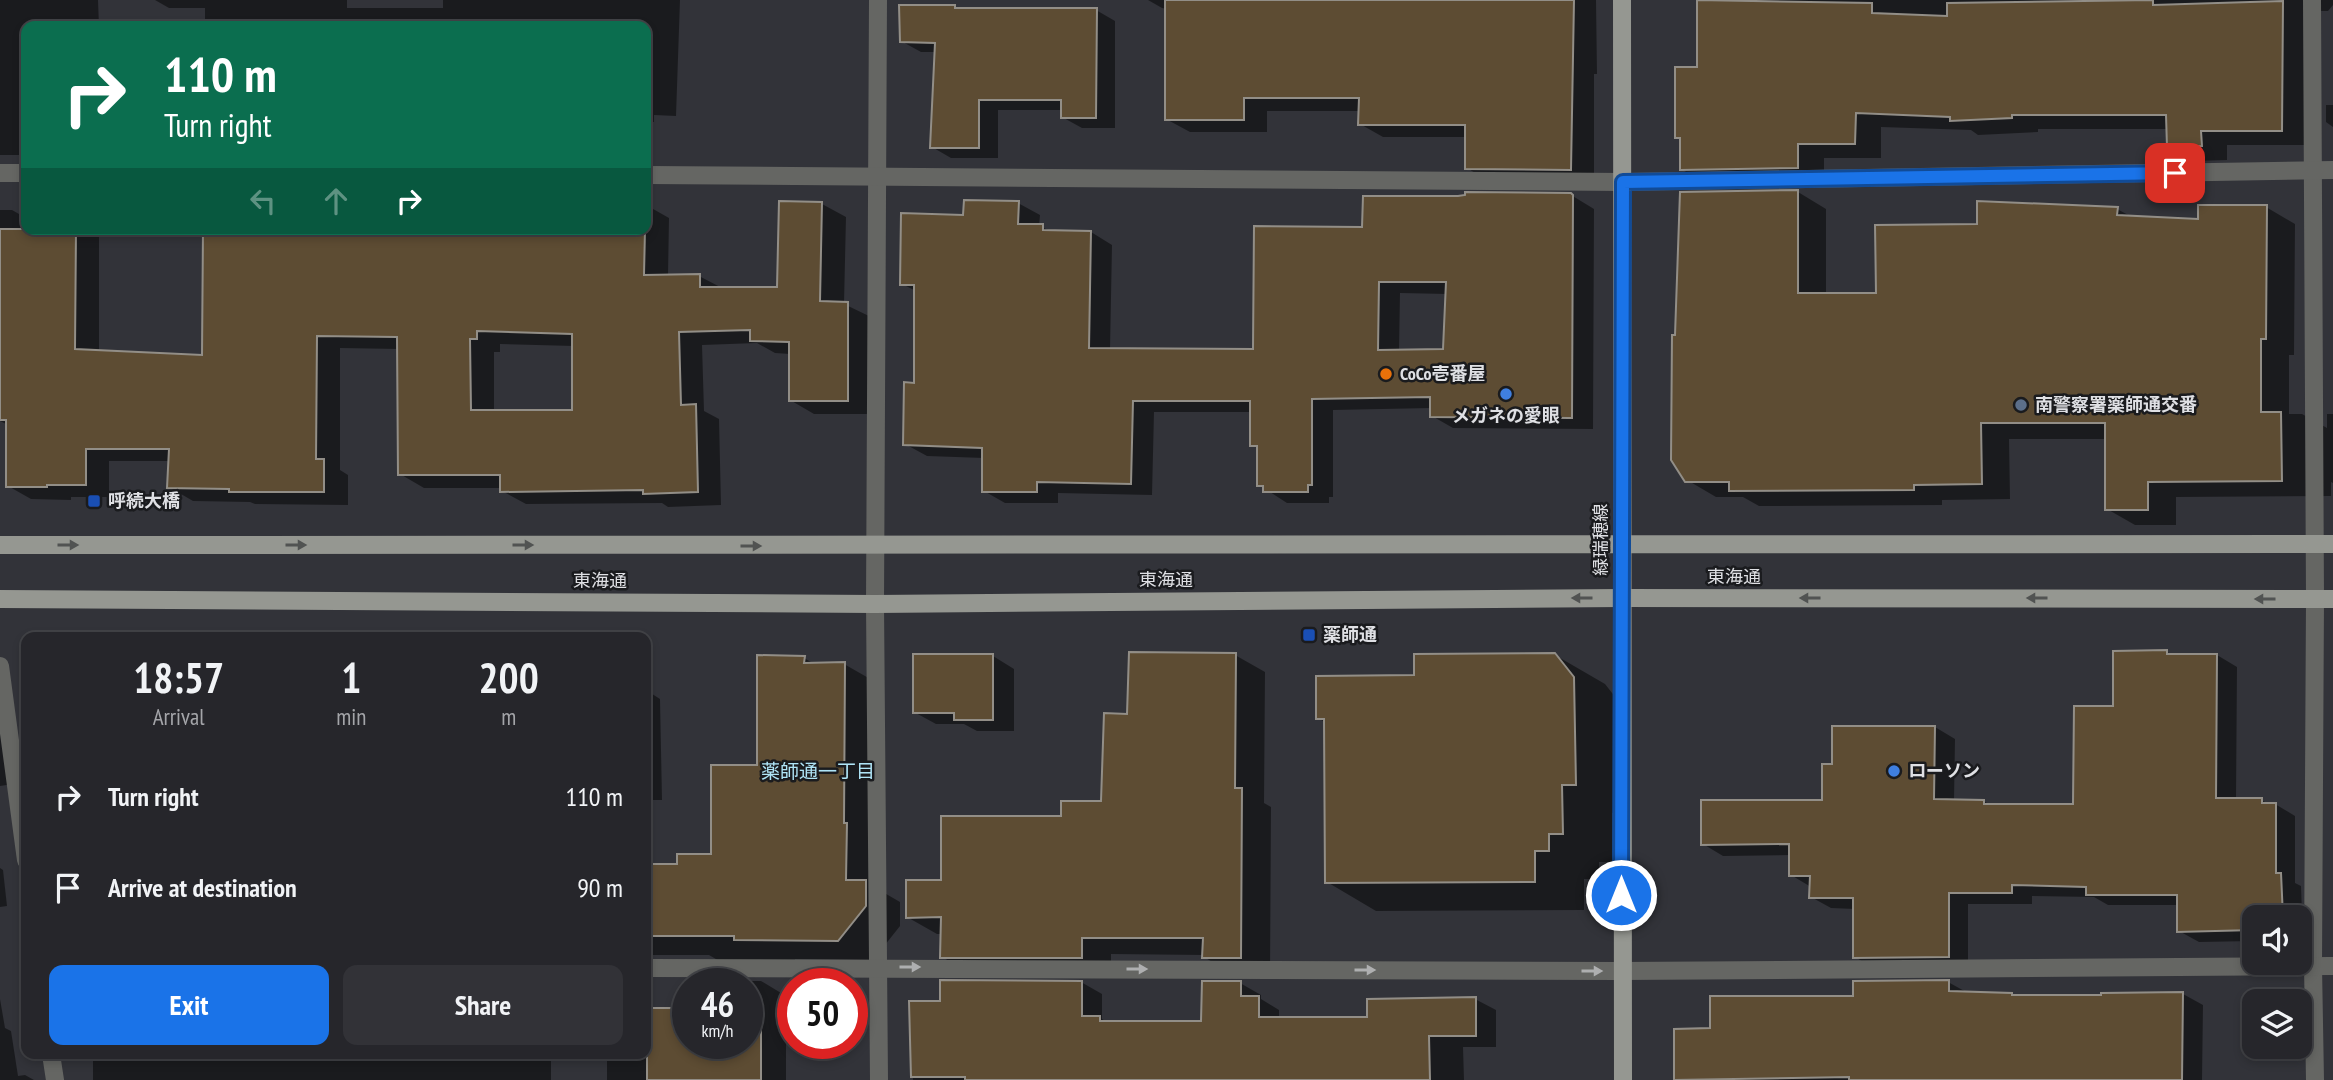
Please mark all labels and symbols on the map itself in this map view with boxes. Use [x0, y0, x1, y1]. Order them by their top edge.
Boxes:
pin [2145, 143, 2205, 203]
place label: CoCo壱番屋 [1400, 362, 1485, 385]
marker: CoCo壱番屋 [1378, 366, 1394, 382]
marker: メガネの愛眼 [1498, 386, 1514, 402]
place label: 南警察署薬師通交番 [2035, 393, 2197, 416]
marker: 南警察署薬師通交番 [2013, 397, 2029, 413]
place label: メガネの愛眼 [1452, 404, 1560, 427]
place label: 呼続大橋 [108, 489, 180, 512]
marker: 呼続大橋 [86, 493, 102, 509]
street label: 緑瑞穂線 [1589, 504, 1612, 576]
one-way arrow [57, 539, 79, 551]
one-way arrow [285, 539, 307, 551]
one-way arrow [512, 539, 534, 551]
one-way arrow [740, 540, 762, 552]
street label: 東海通 [1707, 565, 1761, 588]
street label: 東海通 [1139, 568, 1193, 591]
street label: 東海通 [573, 569, 627, 592]
one-way arrow [1571, 592, 1593, 604]
one-way arrow [1799, 592, 1821, 604]
one-way arrow [2026, 592, 2048, 604]
one-way arrow [2254, 593, 2276, 605]
place label: 薬師通 [1323, 623, 1377, 646]
marker: 薬師通 [1301, 627, 1317, 643]
district label: 薬師通一丁目 [761, 759, 875, 783]
place label: ローソン [1908, 759, 1980, 782]
marker: ローソン [1886, 763, 1902, 779]
position arrow [1584, 858, 1658, 932]
one-way arrow [899, 962, 921, 973]
one-way arrow [1127, 963, 1149, 975]
one-way arrow [1354, 964, 1376, 976]
one-way arrow [1582, 965, 1604, 977]
speed limit sign: 50 [777, 968, 868, 1059]

